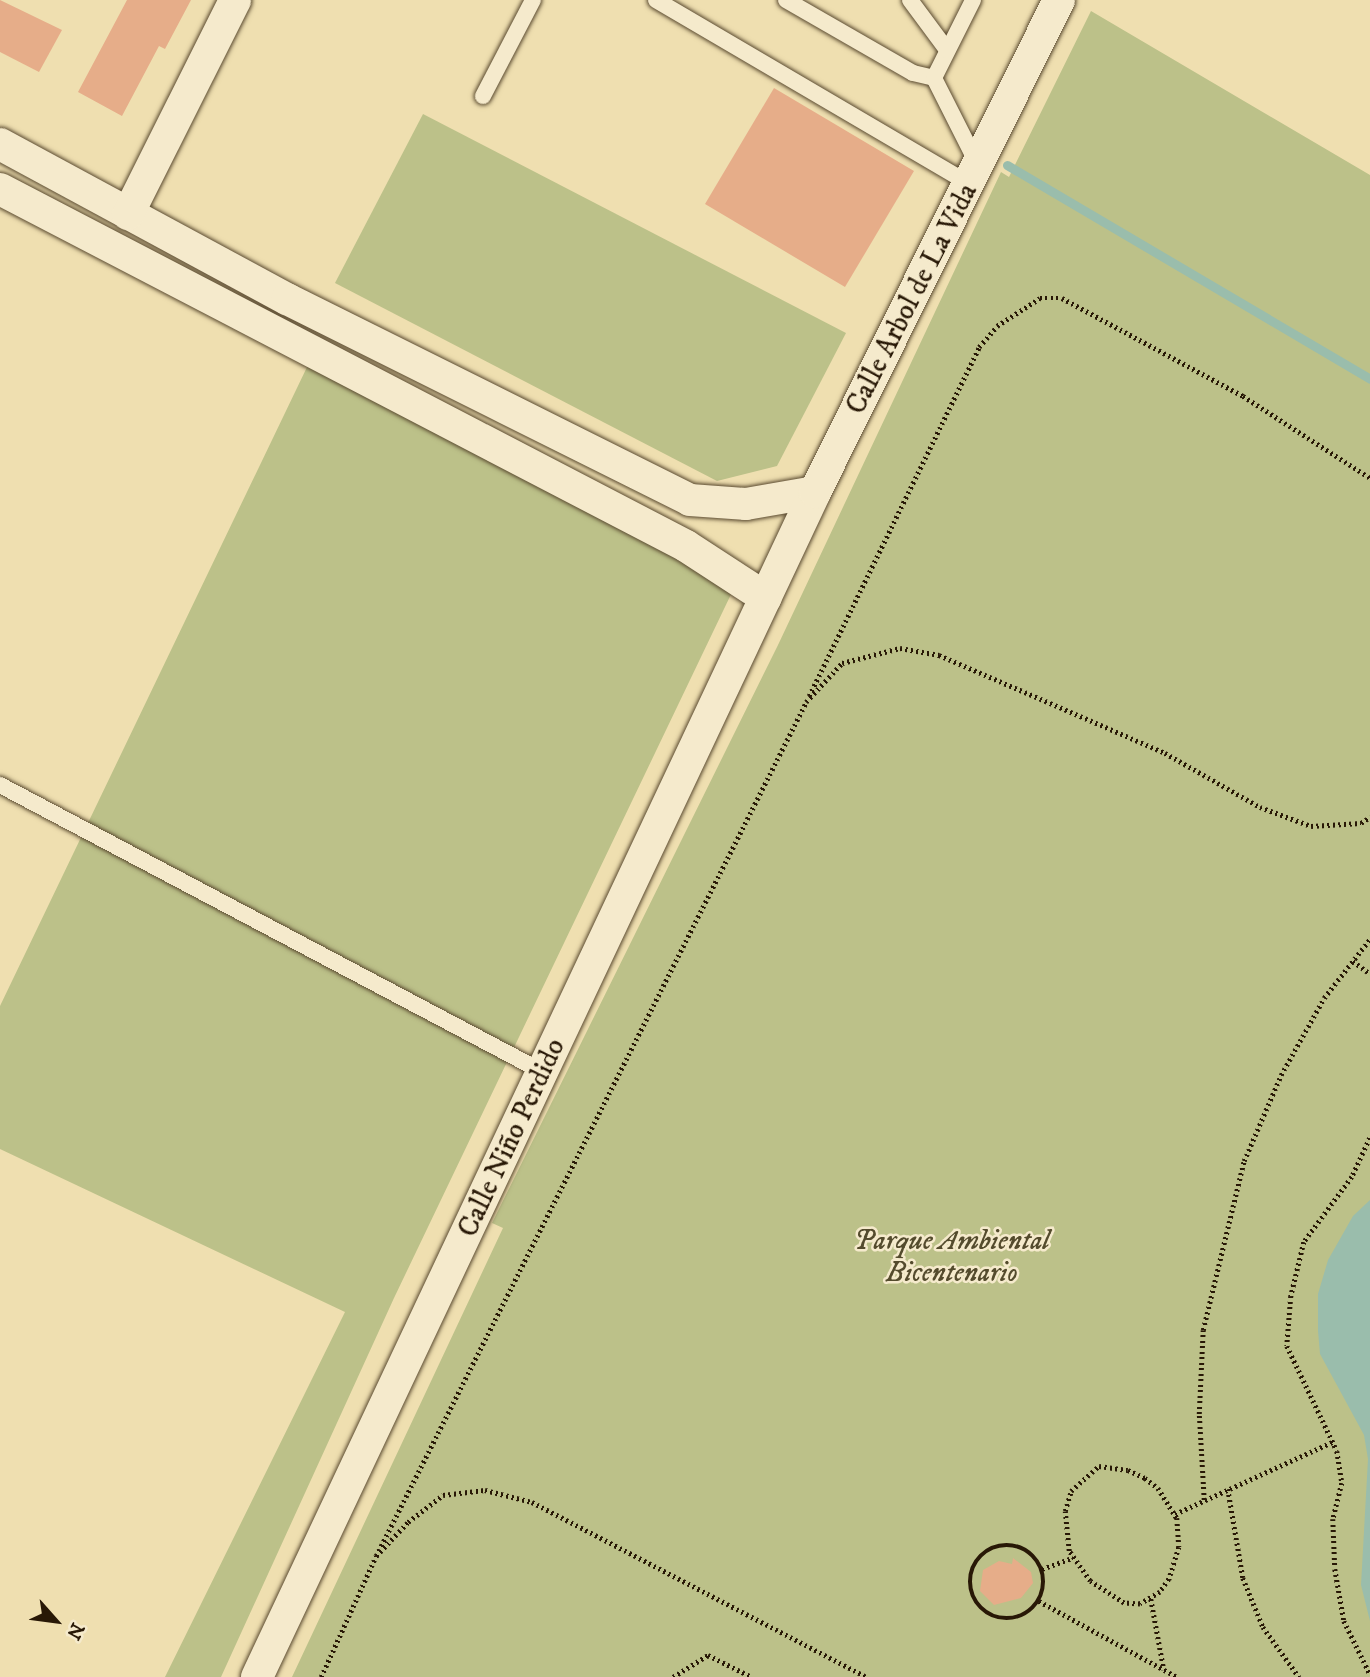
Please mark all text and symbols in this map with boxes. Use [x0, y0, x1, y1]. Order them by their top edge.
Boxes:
street label: Calle Arbol de La Vida [839, 178, 985, 420]
street label: Calle Niño Perdido [451, 1033, 573, 1243]
park label: Parque Ambiental Bicentenario [854, 1224, 1050, 1290]
north arrow [21, 1586, 91, 1656]
text: N [61, 1619, 89, 1643]

